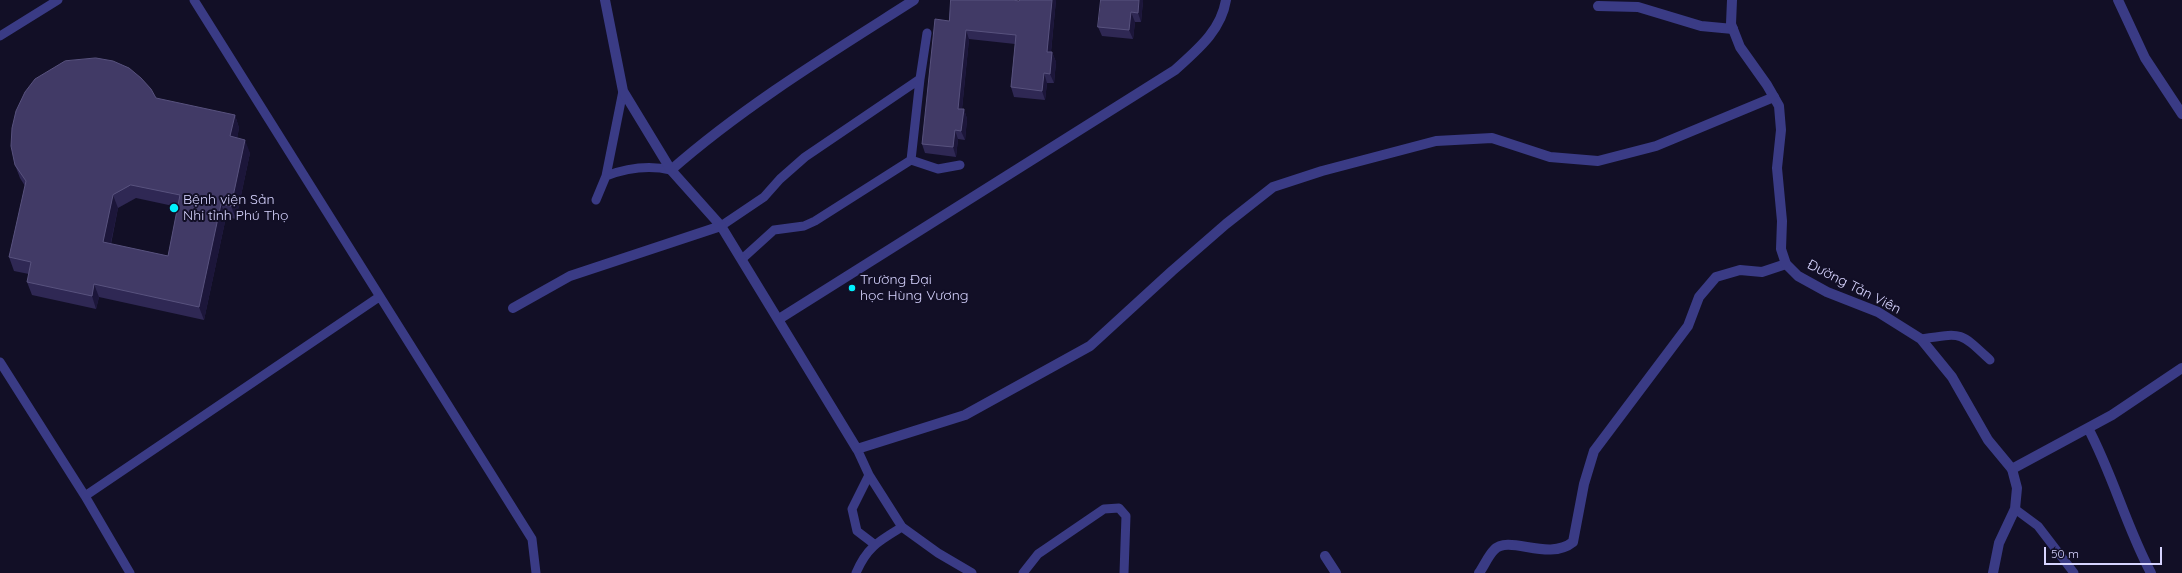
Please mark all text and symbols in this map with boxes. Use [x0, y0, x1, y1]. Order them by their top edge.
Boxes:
place label: Bệnh viện Sản Nhi tỉnh Phú Thọ [183, 192, 289, 224]
marker: Bệnh viện Sản Nhi tỉnh Phú Thọ [168, 202, 180, 214]
street label: Đường Tản Viên [1804, 256, 1904, 318]
place label: Trường Đại học Hùng Vương [860, 272, 969, 304]
marker: Trường Đại học Hùng Vương [847, 283, 857, 293]
scale bar [2046, 539, 2164, 565]
text: 50 m [2051, 546, 2079, 561]

